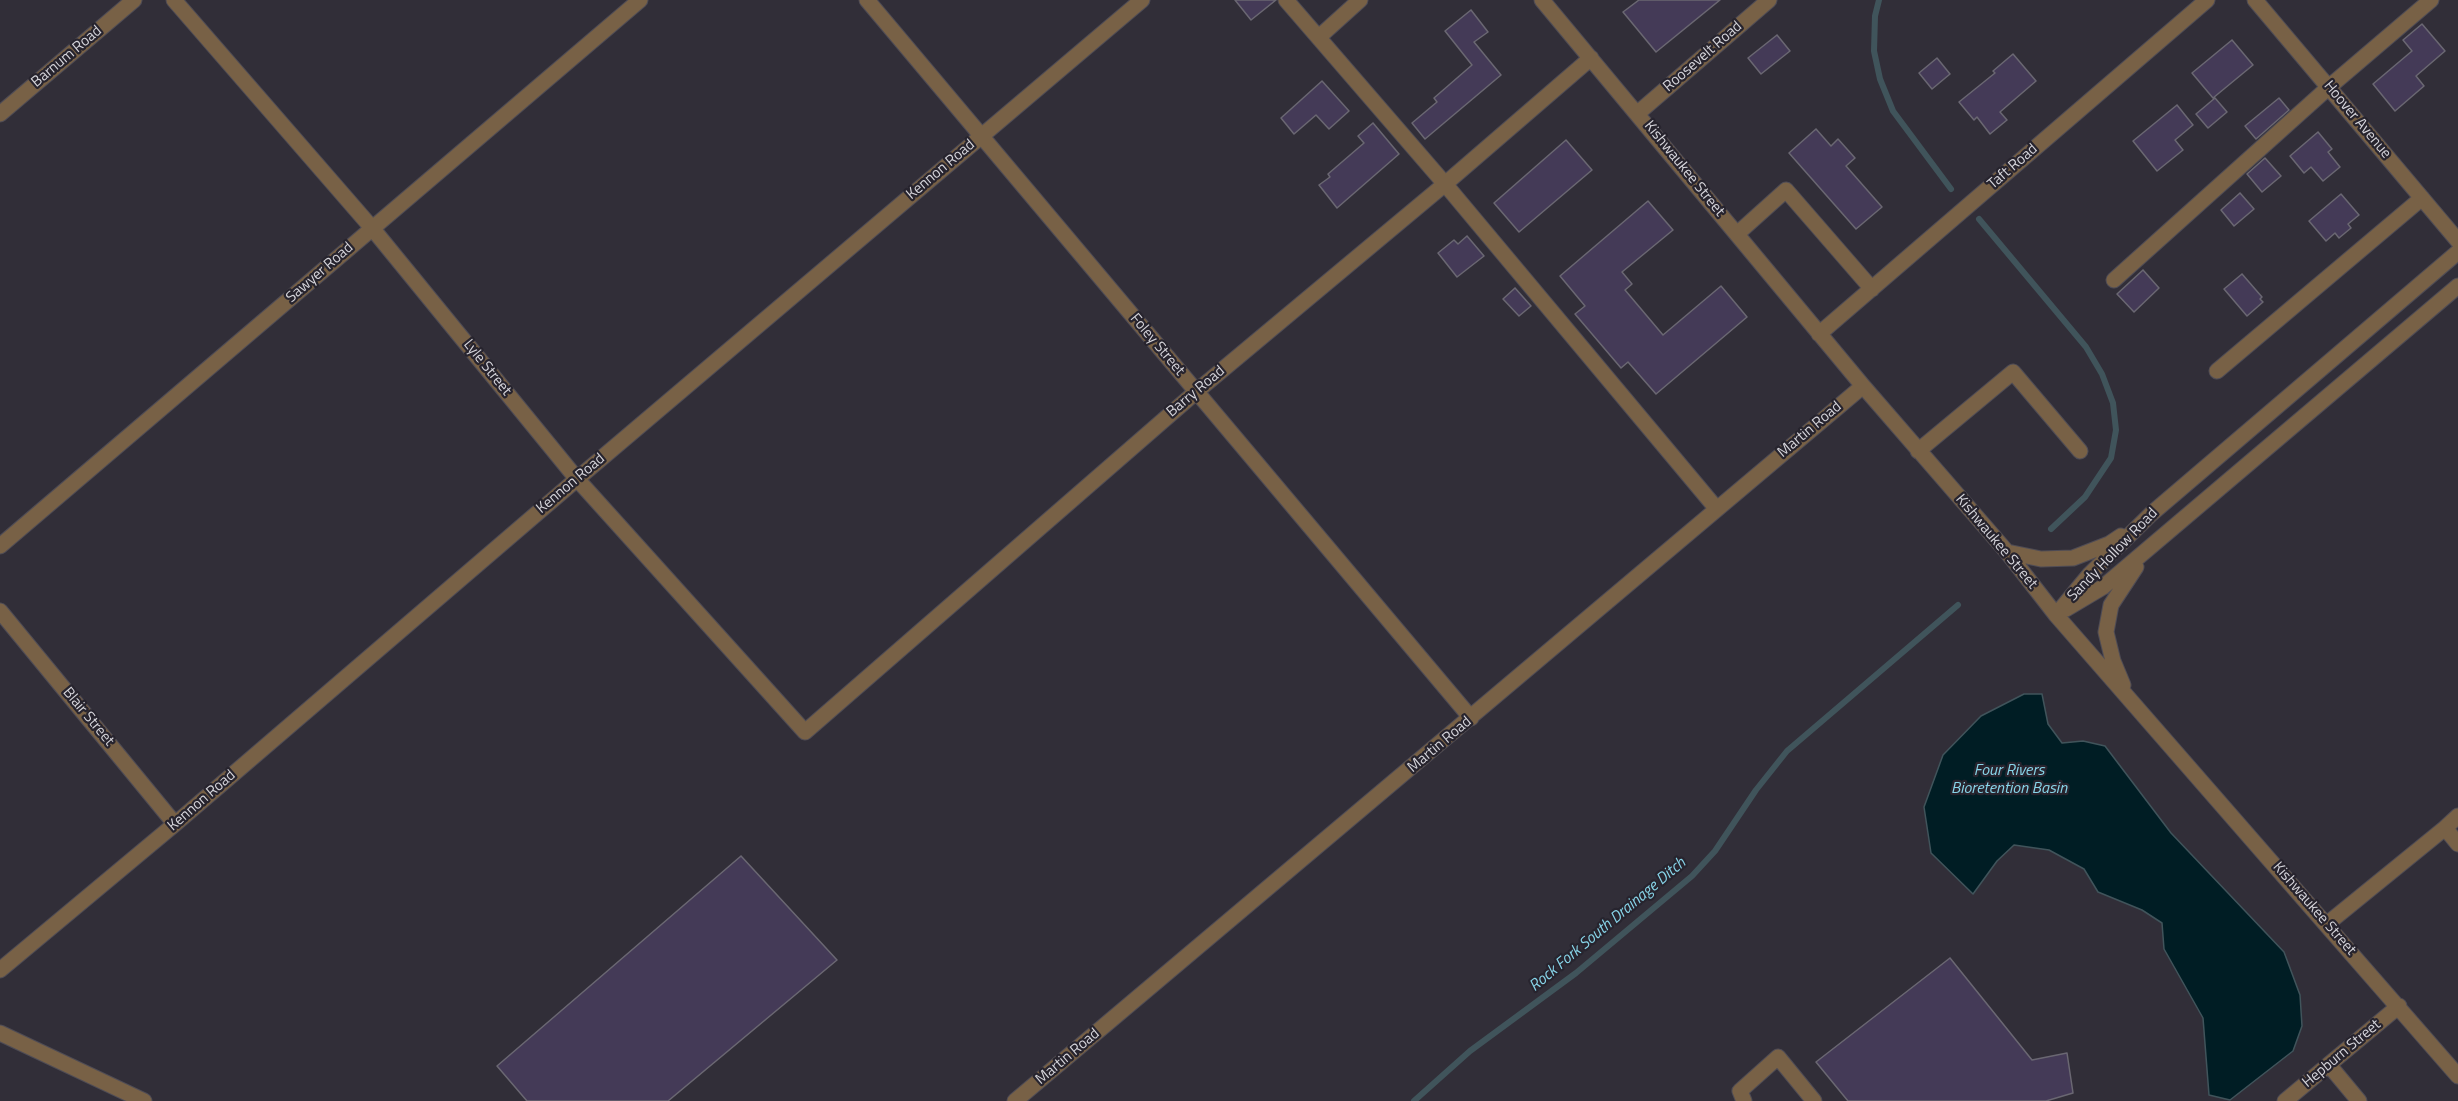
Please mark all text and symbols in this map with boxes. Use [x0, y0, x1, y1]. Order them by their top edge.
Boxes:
street label: Roosevelt Road [1660, 18, 1746, 96]
street label: Barnum Road [28, 22, 106, 92]
street label: Hoover Avenue [2319, 78, 2395, 162]
street label: Kishwaukee Street [1640, 118, 1728, 220]
street label: Kennon Road [903, 136, 979, 204]
street label: Taft Road [1984, 141, 2042, 193]
street label: Sawyer Road [283, 239, 357, 307]
street label: Foley Street [1126, 310, 1188, 380]
street label: Lyle Street [459, 336, 515, 400]
street label: Barry Road [1163, 363, 1229, 421]
street label: Martin Road [1774, 398, 1846, 462]
street label: Kennon Road [533, 450, 609, 518]
street label: Kishwaukee Street [1951, 491, 2041, 593]
street label: Sandy Hollow Road [2064, 505, 2162, 605]
street label: Blair Street [58, 684, 118, 750]
street label: Martin Road [1404, 713, 1476, 777]
water label: Four Rivers Bioretention Basin [1951, 761, 2067, 799]
street label: Kennon Road [164, 767, 240, 835]
water label: Rock Fork South Drainage Ditch [1526, 854, 1690, 996]
street label: Kishwaukee Street [2269, 859, 2359, 959]
street label: Hepburn Street [2299, 1016, 2385, 1092]
street label: Martin Road [1032, 1025, 1104, 1089]

